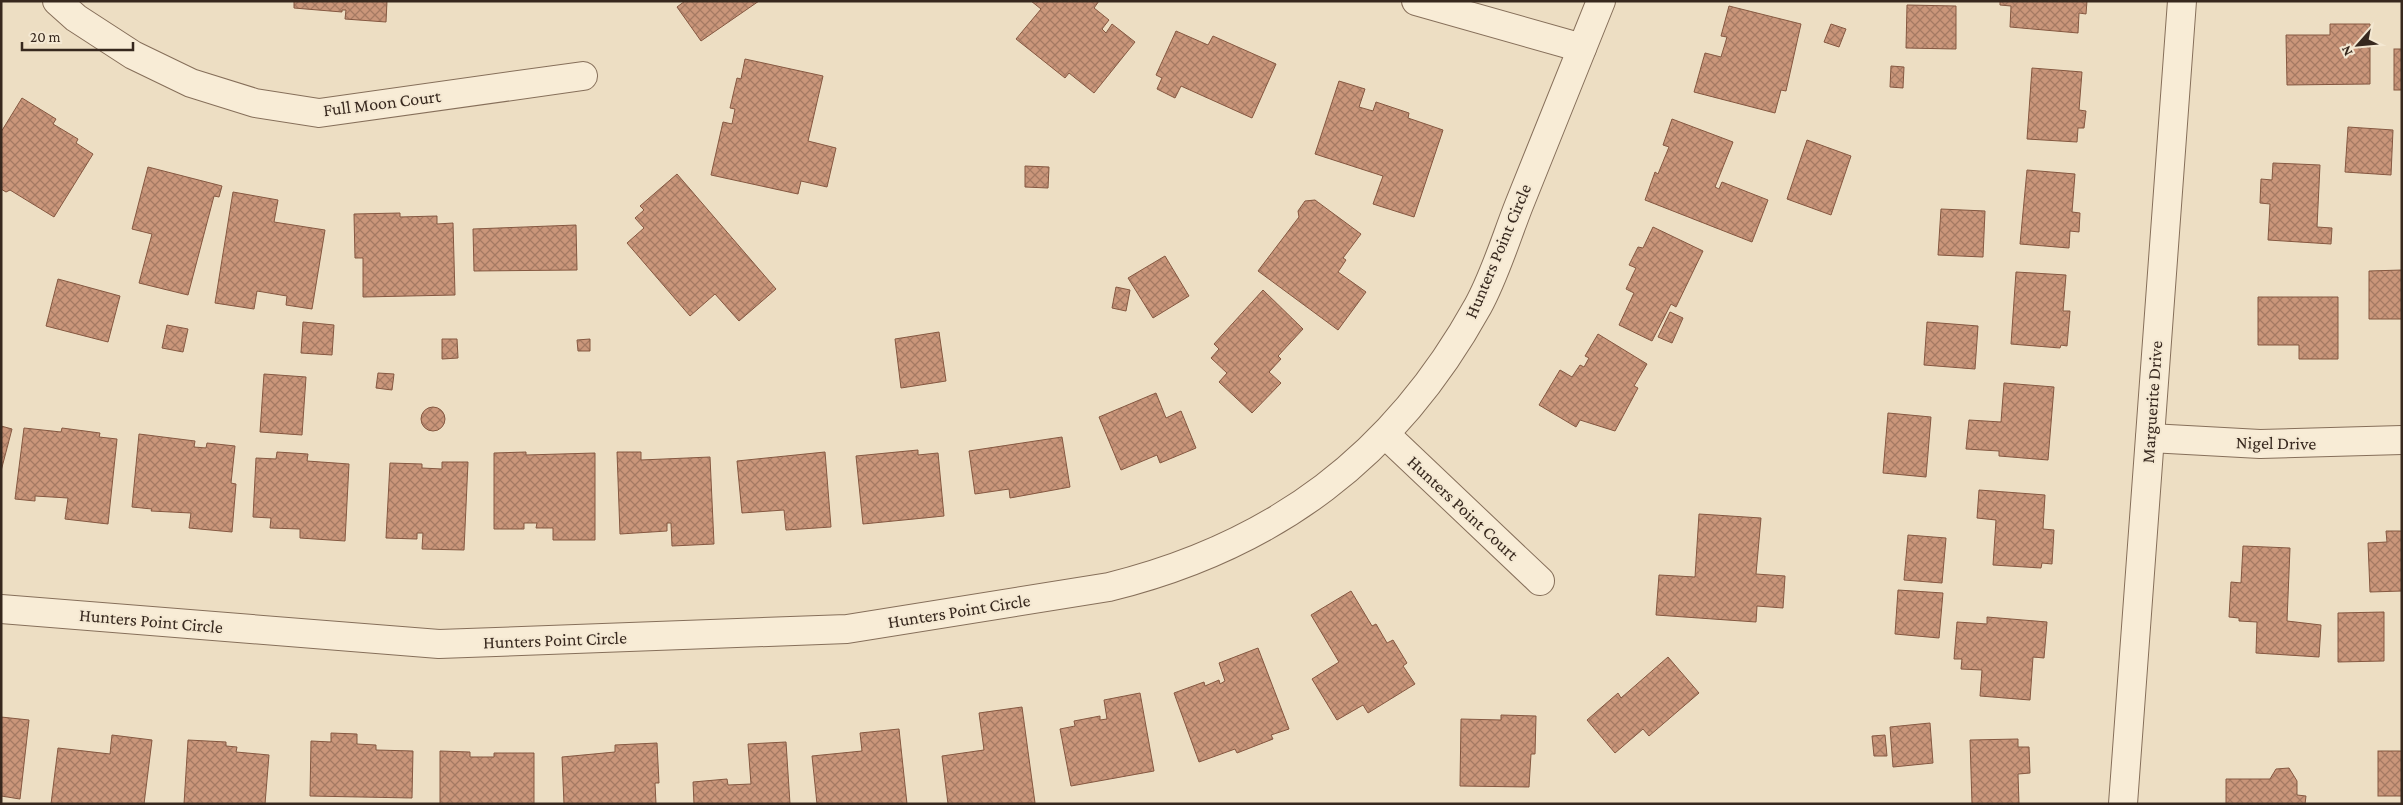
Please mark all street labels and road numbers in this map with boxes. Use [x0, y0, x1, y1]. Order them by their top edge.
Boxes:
street label: Full Moon Court [322, 86, 443, 120]
street label: Hunters Point Circle [1461, 181, 1535, 321]
street label: Marguerite Drive [2138, 340, 2166, 464]
street label: Nigel Drive [2236, 432, 2316, 454]
street label: Hunters Point Court [1403, 452, 1523, 565]
street label: Hunters Point Circle [886, 590, 1032, 632]
street label: Hunters Point Circle [78, 605, 224, 637]
street label: Hunters Point Circle [483, 627, 627, 653]

